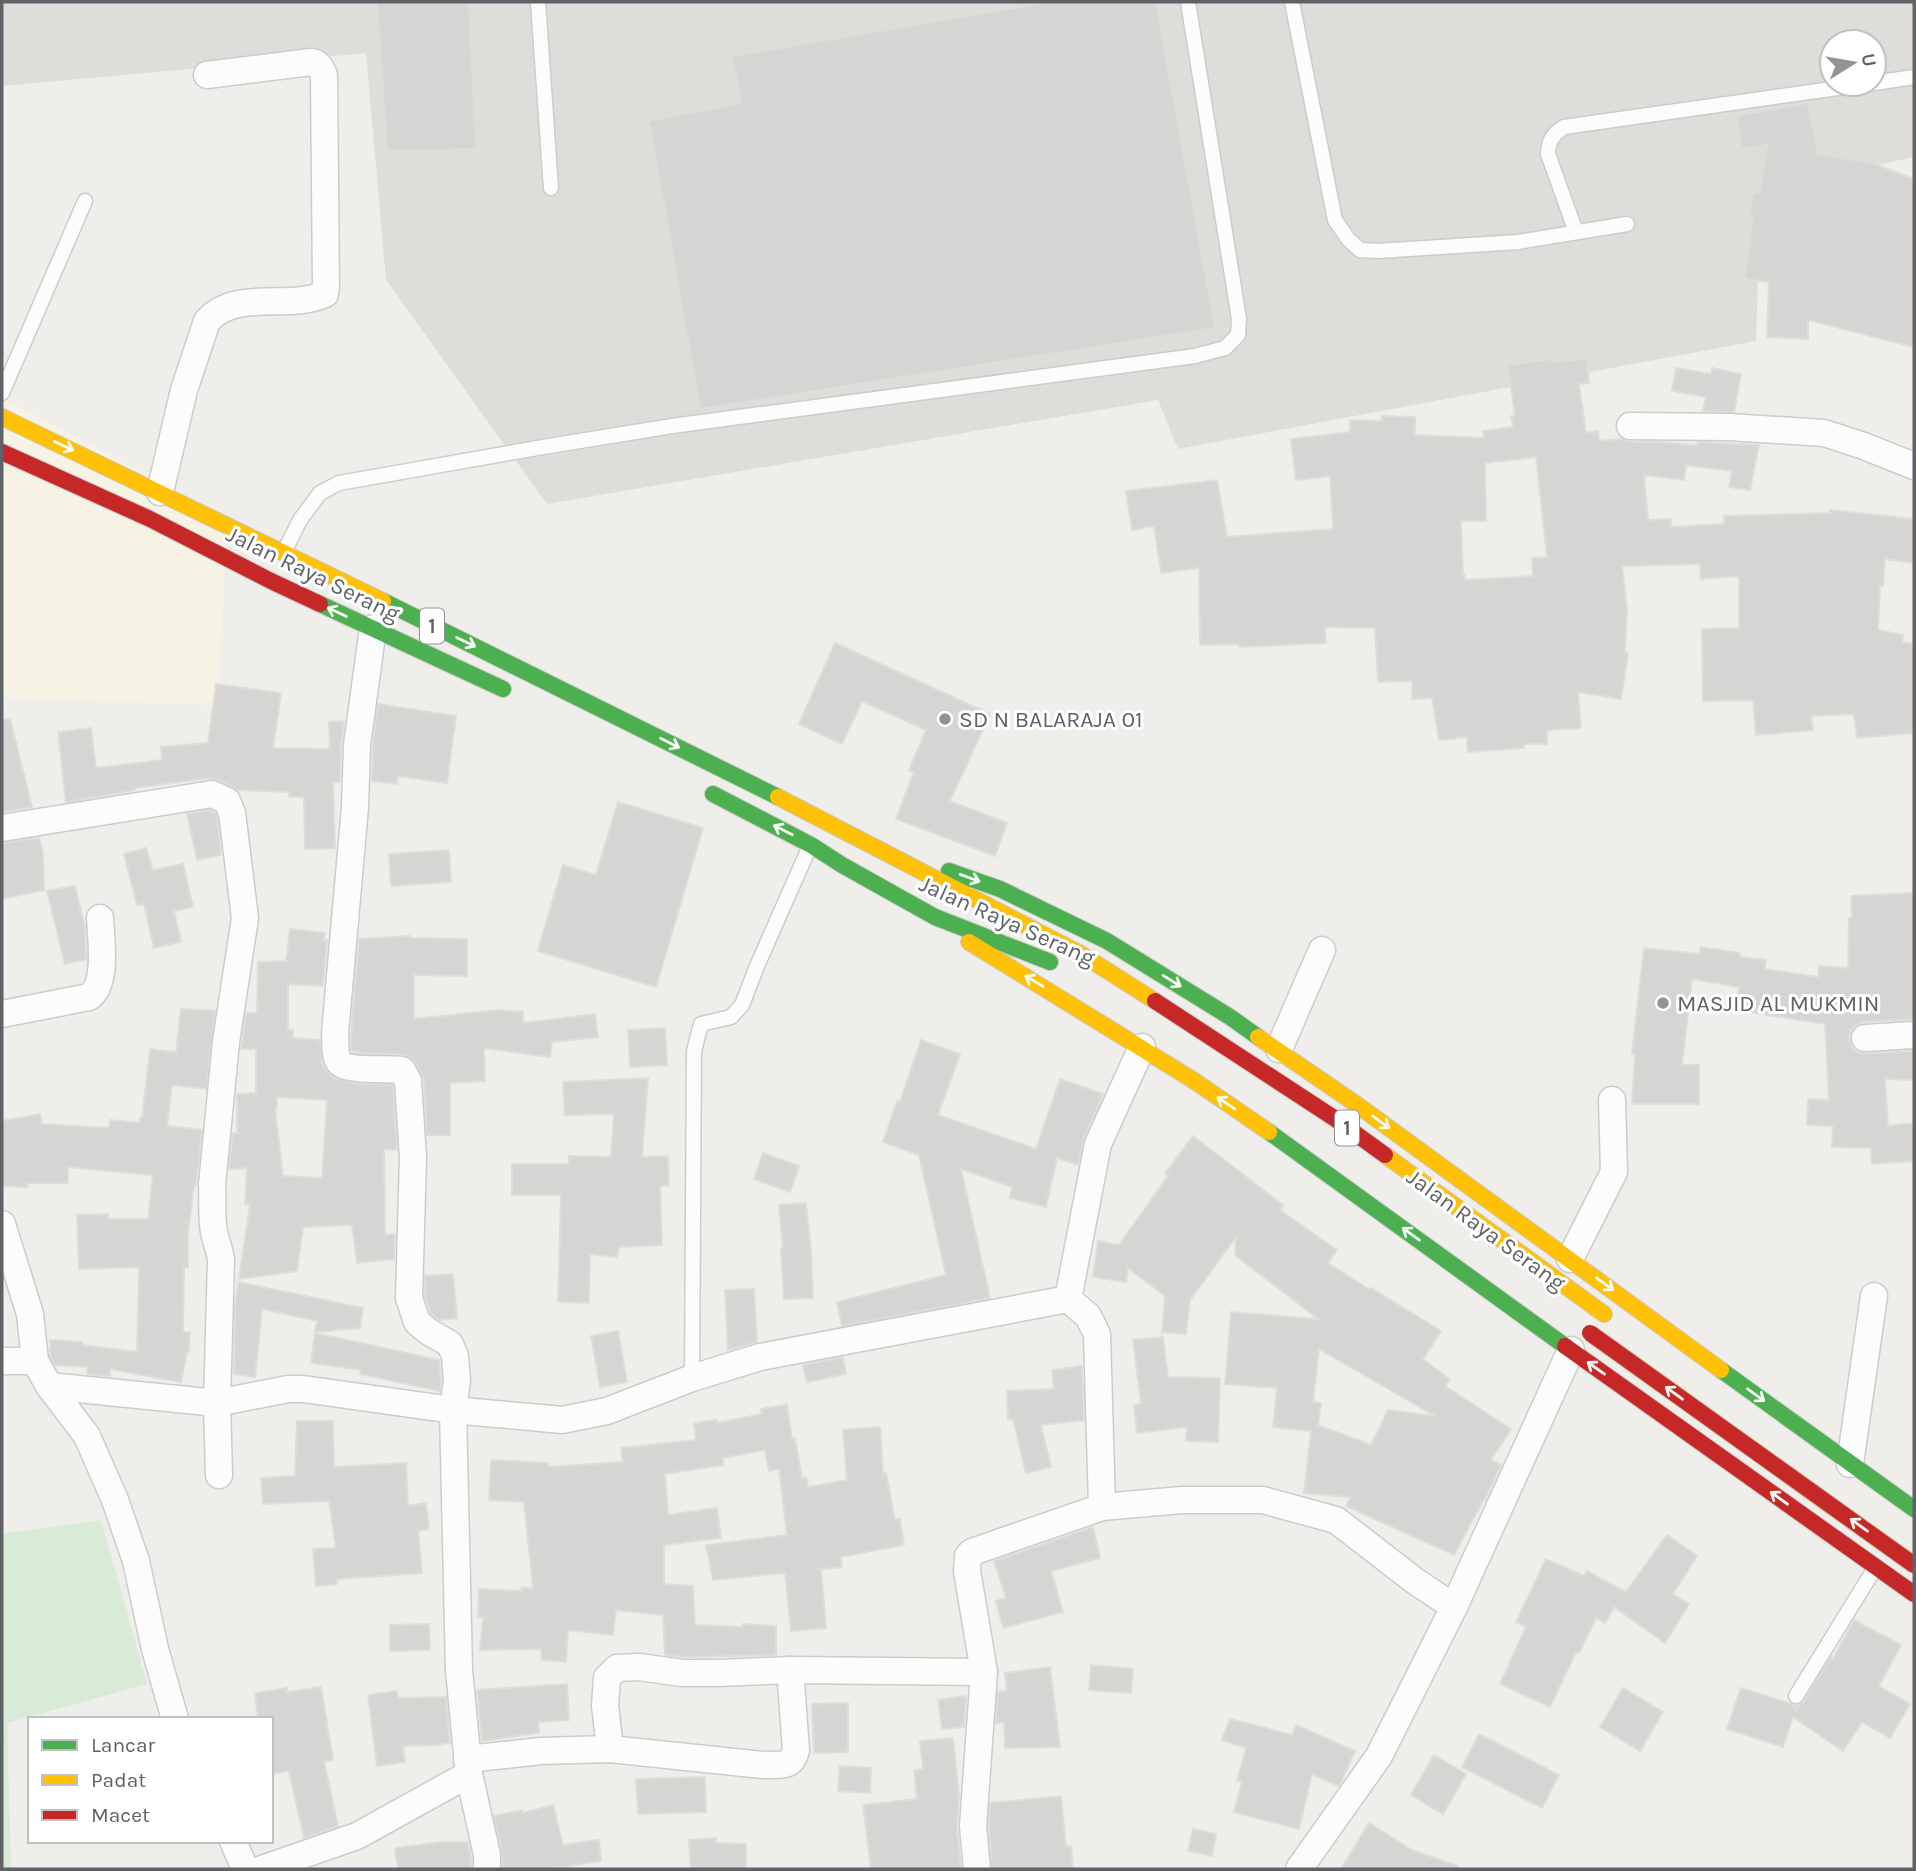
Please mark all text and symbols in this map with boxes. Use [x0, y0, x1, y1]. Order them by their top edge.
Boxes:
north arrow [1818, 28, 1888, 98]
text: U [1857, 51, 1881, 68]
one-way arrow [52, 440, 74, 453]
street label: Jalan Raya Serang [222, 520, 404, 628]
one-way arrow [327, 605, 348, 618]
road number: 1 [420, 608, 444, 644]
one-way arrow [455, 636, 476, 650]
place label: SD N BALARAJA 01 [959, 706, 1143, 733]
marker: SD N BALARAJA 01 [937, 711, 953, 727]
one-way arrow [659, 737, 680, 751]
one-way arrow [773, 823, 794, 837]
street label: Jalan Raya Serang [915, 870, 1099, 972]
one-way arrow [958, 873, 980, 885]
one-way arrow [1024, 974, 1044, 988]
one-way arrow [1161, 975, 1181, 989]
place label: MASJID AL MUKMIN [1677, 990, 1880, 1017]
marker: MASJID AL MUKMIN [1655, 995, 1671, 1011]
one-way arrow [1217, 1095, 1236, 1110]
road number: 1 [1335, 1110, 1359, 1146]
one-way arrow [1371, 1115, 1390, 1129]
street label: Jalan Raya Serang [1401, 1163, 1571, 1297]
one-way arrow [1402, 1227, 1421, 1242]
one-way arrow [1595, 1277, 1614, 1291]
one-way arrow [1586, 1361, 1606, 1375]
one-way arrow [1665, 1386, 1684, 1400]
one-way arrow [1746, 1388, 1765, 1403]
one-way arrow [1770, 1490, 1789, 1505]
one-way arrow [1850, 1518, 1869, 1533]
legend [28, 1717, 273, 1843]
text: Lancar [91, 1733, 155, 1757]
text: Padat [91, 1768, 146, 1792]
text: Macet [91, 1803, 150, 1827]

